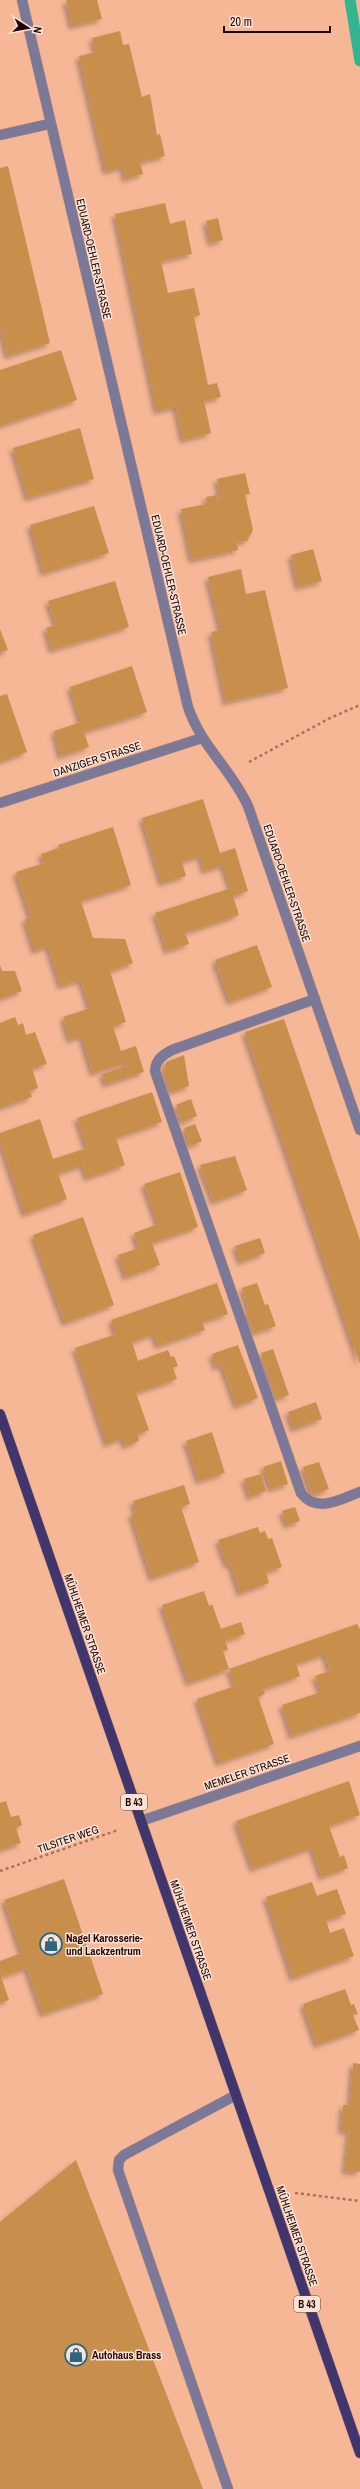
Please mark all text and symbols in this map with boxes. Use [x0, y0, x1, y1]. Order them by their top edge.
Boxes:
north arrow [8, 8, 48, 48]
scale bar [224, 8, 330, 34]
text: 20 m [230, 14, 252, 30]
text: N [30, 25, 45, 34]
street label: EDUARD-OEHLER-STRASSE [73, 197, 115, 321]
street label: EDUARD-OEHLER-STRASSE [148, 513, 190, 637]
street label: DANZIGER STRASSE [51, 738, 143, 780]
street label: EDUARD-OEHLER-STRASSE [260, 822, 314, 944]
street label: MÜHLHEIMER STRASSE [61, 1572, 109, 1676]
street label: MEMELER STRASSE [203, 1751, 291, 1793]
road number: B 43 [121, 1794, 147, 1810]
street label: TILSITER WEG [36, 1822, 100, 1856]
street label: MÜHLHEIMER STRASSE [167, 1878, 215, 1982]
shop icon: Nagel Karosserie- und Lackzentrum [38, 1931, 64, 1957]
place label: Nagel Karosserie- und Lackzentrum [66, 1931, 143, 1958]
street label: MÜHLHEIMER STRASSE [273, 2184, 321, 2288]
road number: B 43 [294, 2296, 320, 2312]
shop icon: Autohaus Brass [63, 2342, 89, 2368]
place label: Autohaus Brass [92, 2348, 161, 2362]

